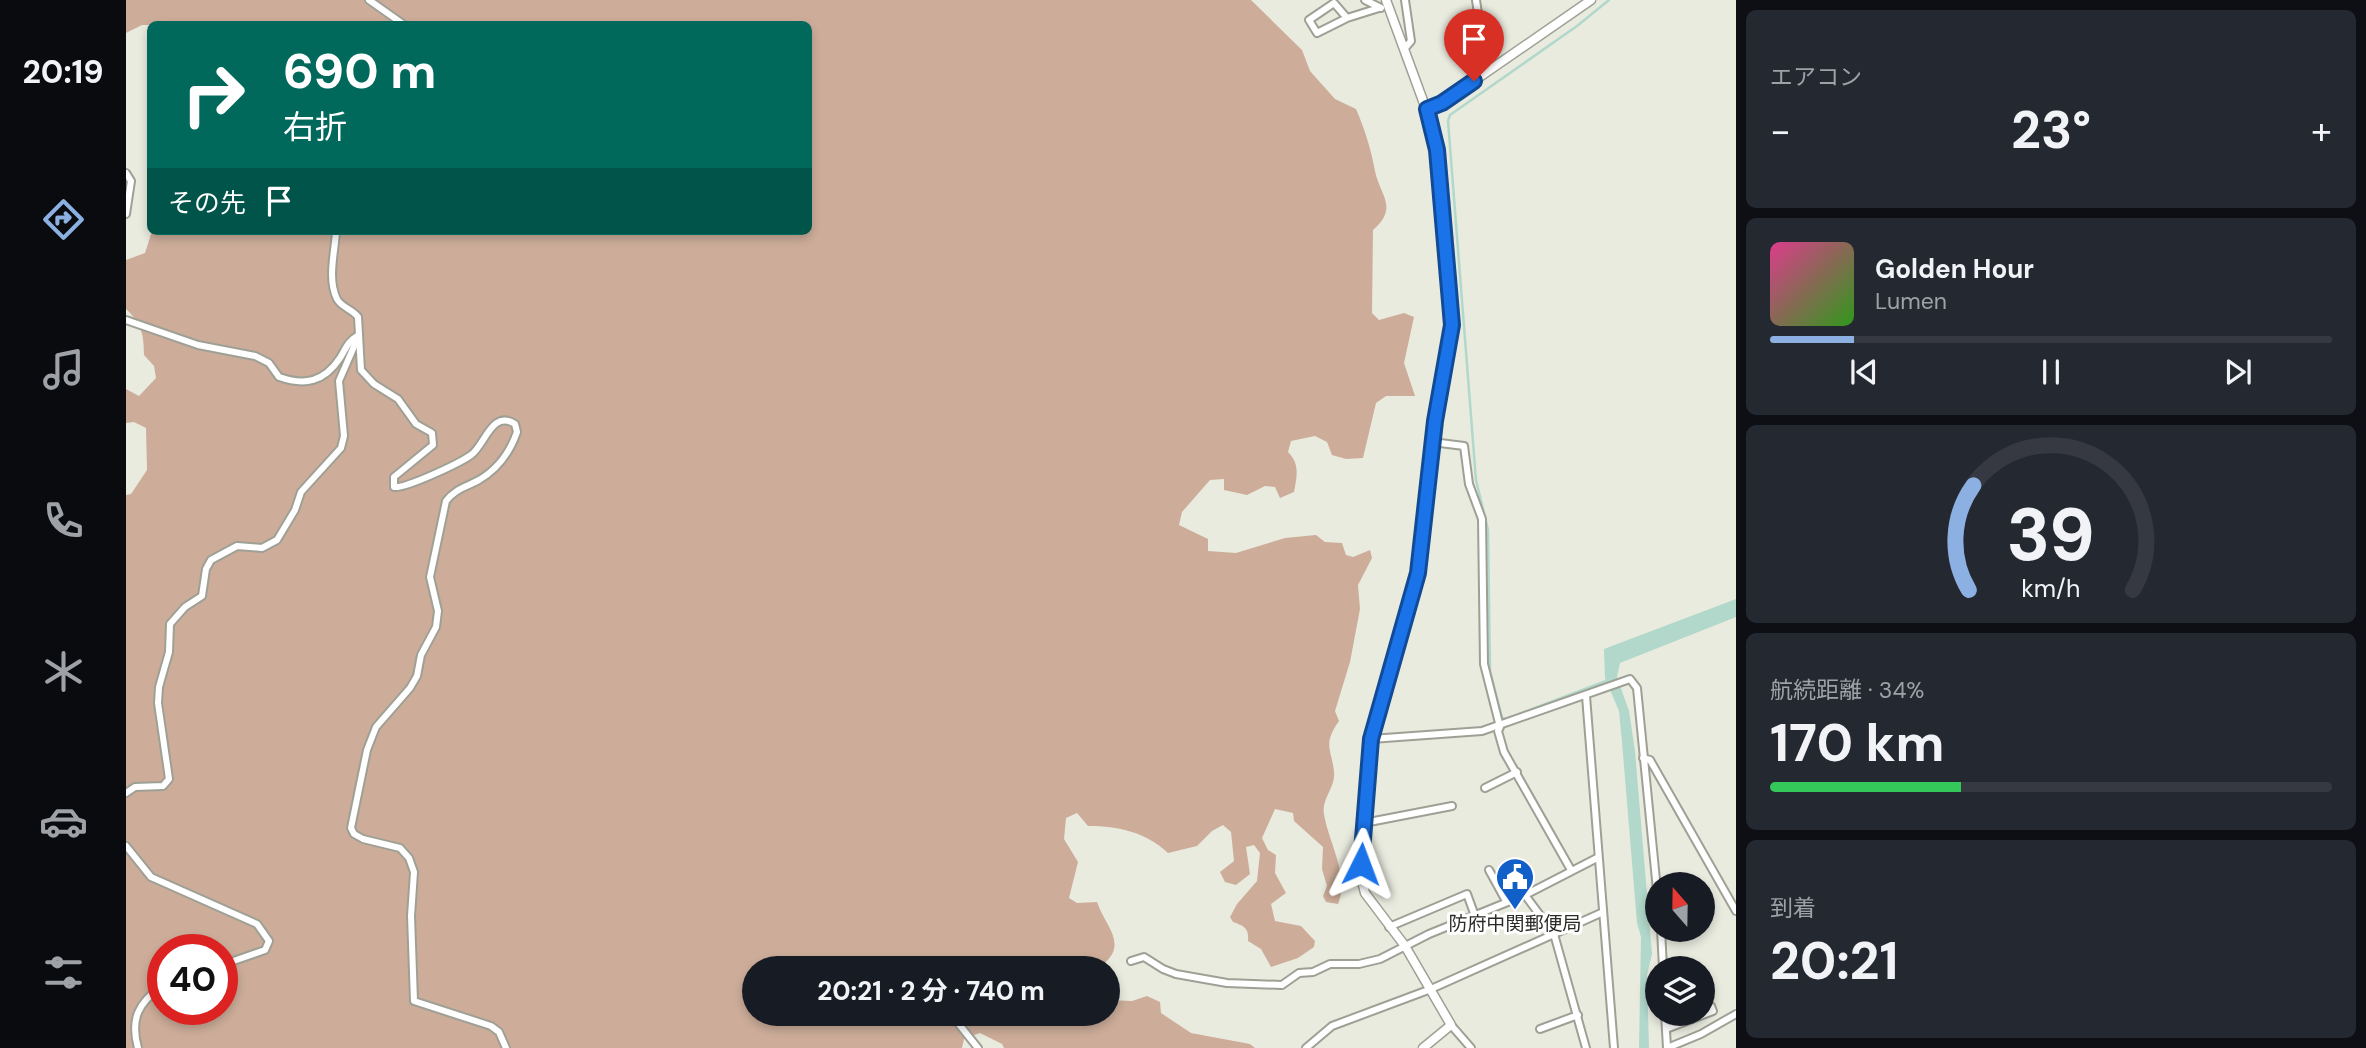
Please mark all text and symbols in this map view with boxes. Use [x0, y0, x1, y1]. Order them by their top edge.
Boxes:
pin [1444, 9, 1504, 81]
icon: arrive [1455, 20, 1493, 58]
text: 690 m [283, 39, 436, 103]
icon: right [168, 49, 259, 140]
text: 20:19 [23, 51, 103, 93]
text: エアコン [1770, 62, 1862, 92]
text: 23° [2011, 96, 2091, 164]
text: 右折 [283, 106, 347, 148]
text: − [1770, 106, 1791, 156]
text: + [2311, 106, 2332, 156]
icon: arrive [260, 182, 298, 220]
text: その先 [168, 186, 246, 220]
icon: directions [39, 195, 88, 244]
text: Golden Hour [1875, 252, 2034, 286]
text: Lumen [1875, 286, 1947, 316]
icon: music [39, 345, 88, 394]
icon: previous [1845, 353, 1883, 391]
icon: pause [2032, 353, 2070, 391]
icon: next [2219, 353, 2257, 391]
text: 39 [2007, 488, 2095, 583]
icon: phone [39, 496, 88, 545]
text: km/h [2021, 572, 2081, 605]
icon: climate [39, 647, 88, 696]
text: 航続距離 · 34% [1770, 675, 1924, 705]
text: 170 km [1770, 709, 1944, 777]
icon: car [39, 797, 88, 846]
position arrow [1324, 827, 1398, 901]
public building icon: 防府中関郵便局 [1494, 856, 1536, 911]
north arrow [1645, 872, 1715, 942]
map controls [1645, 872, 1715, 1026]
text: 到着 [1770, 893, 1816, 923]
place label: 防府中関郵便局 [1448, 911, 1582, 936]
text: 20:21 [1770, 927, 1899, 995]
speed limit sign: 40 [147, 934, 238, 1025]
icon: filters [39, 948, 88, 997]
button: layers [1645, 956, 1715, 1026]
text: 20:21 · 2 分 · 740 m [817, 974, 1045, 1008]

